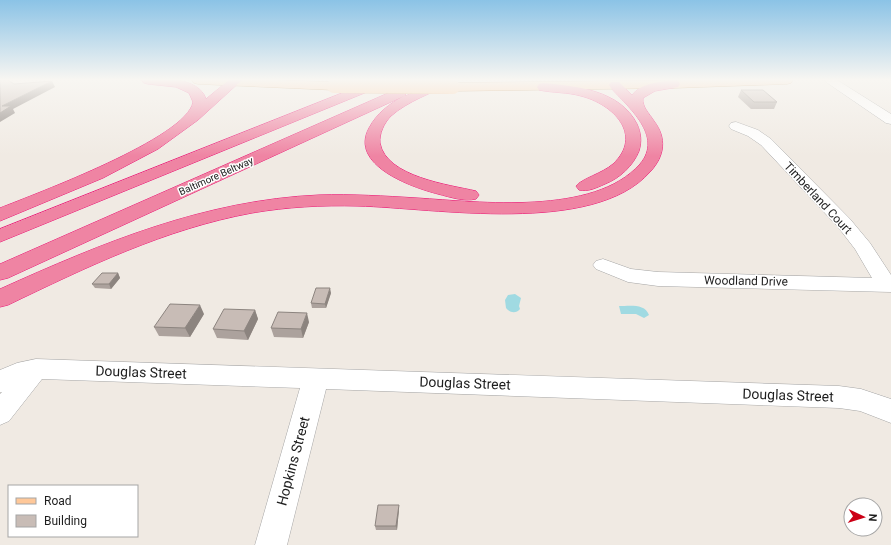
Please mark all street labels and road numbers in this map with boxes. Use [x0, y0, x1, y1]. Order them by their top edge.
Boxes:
street label: Baltimore Beltway [177, 155, 255, 197]
street label: Timberland Court [781, 159, 855, 237]
street label: Woodland Drive [704, 273, 788, 289]
street label: Douglas Street [95, 362, 187, 382]
street label: Douglas Street [419, 373, 511, 393]
street label: Douglas Street [742, 385, 834, 405]
street label: Hopkins Street [273, 414, 313, 507]

